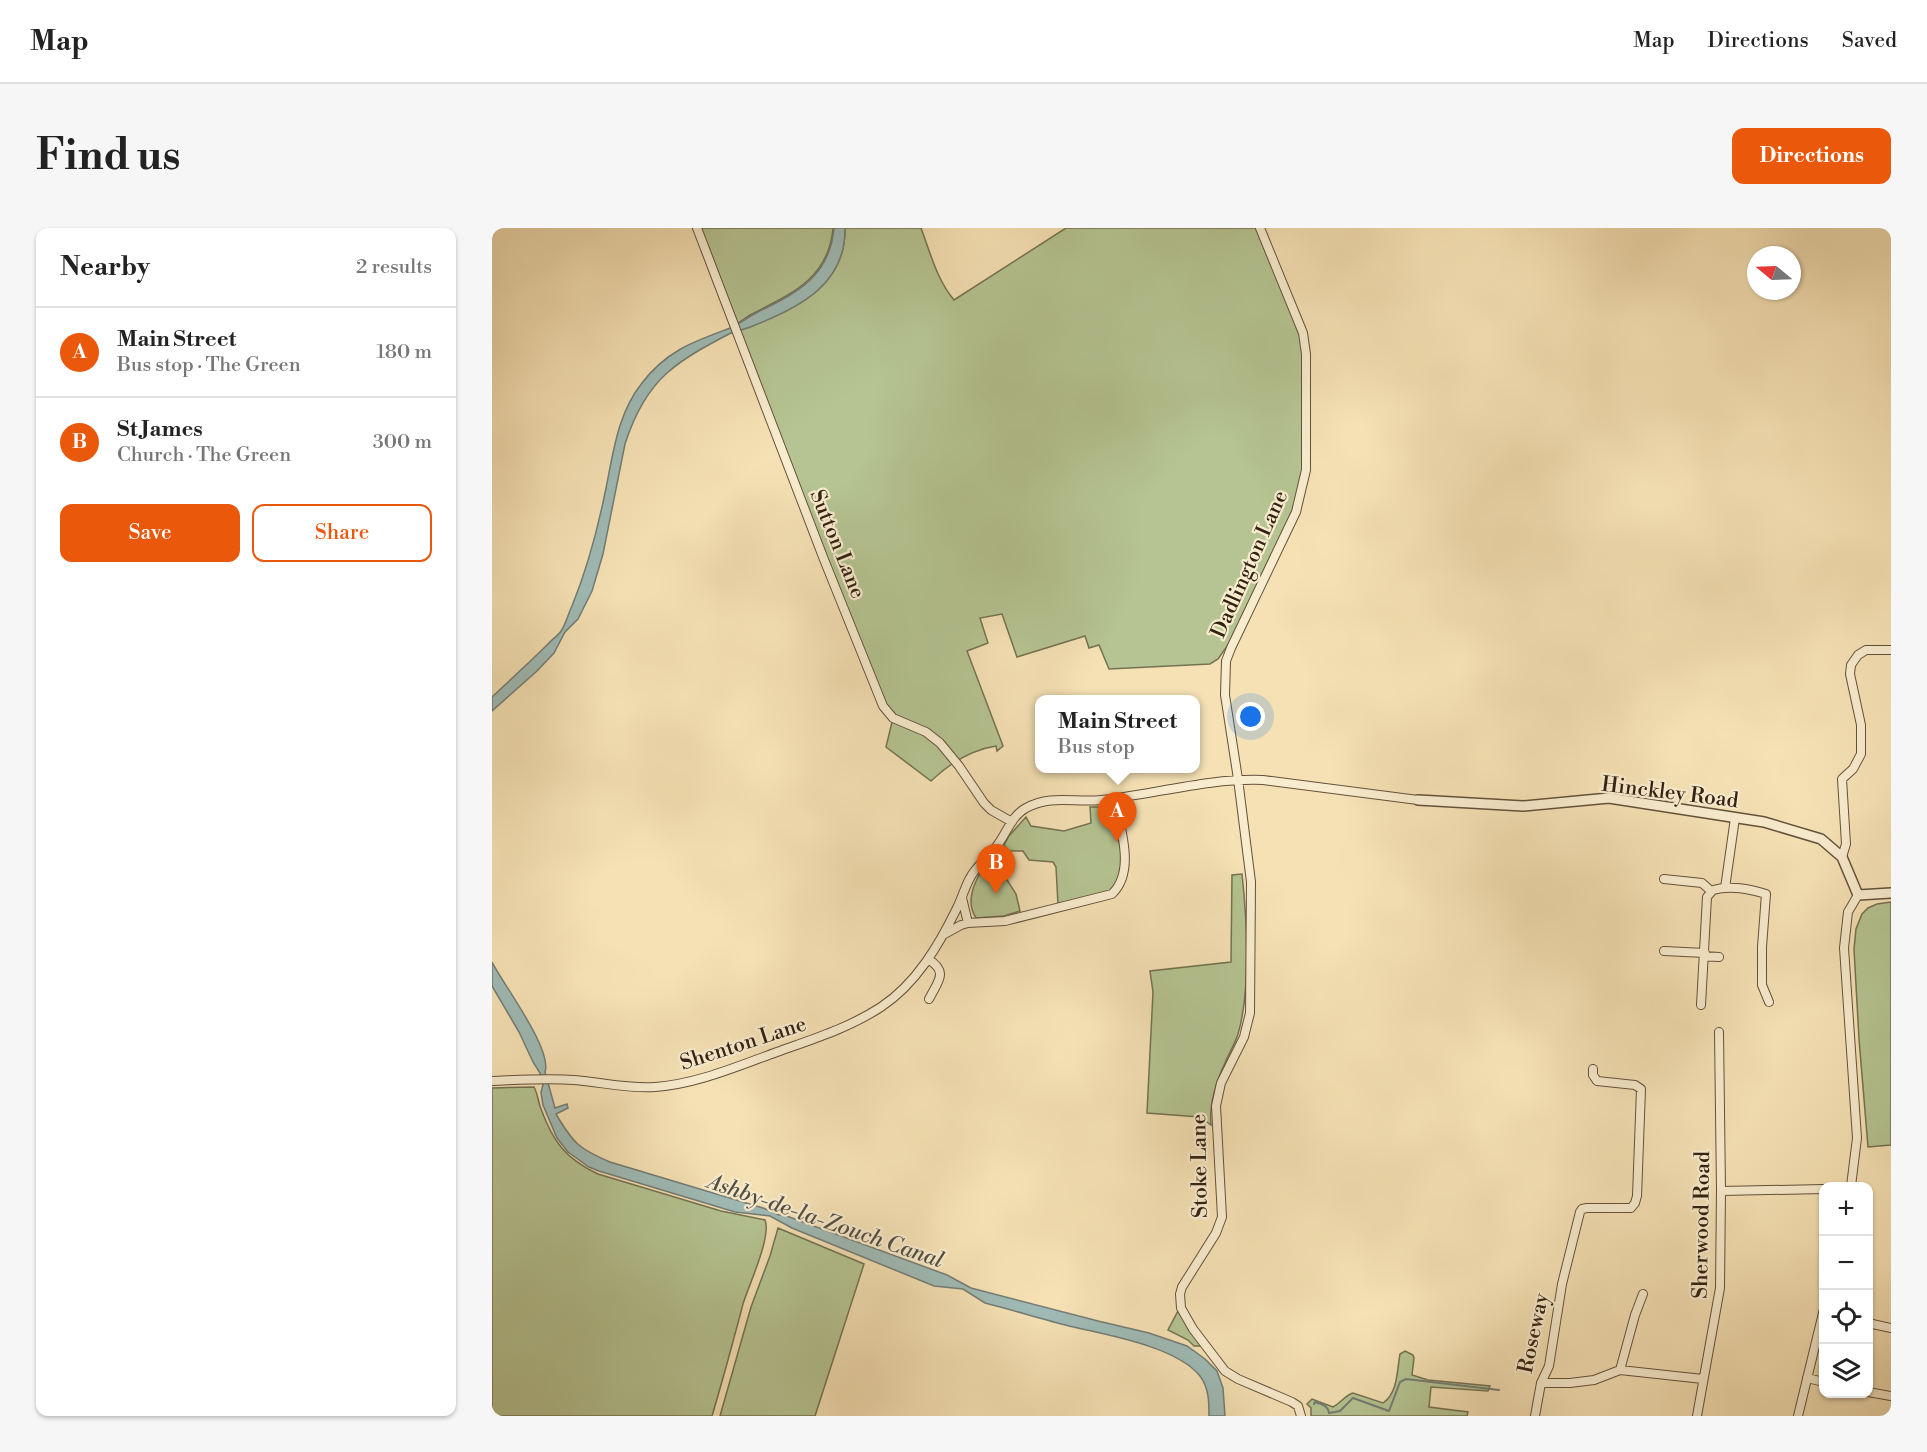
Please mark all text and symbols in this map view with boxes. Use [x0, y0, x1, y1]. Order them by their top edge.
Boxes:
text: Map [30, 24, 89, 59]
text: Map [1633, 28, 1675, 54]
text: Directions [1708, 28, 1809, 54]
text: Saved [1842, 28, 1897, 54]
button: Directions [1732, 128, 1891, 184]
text: Find us [36, 130, 180, 183]
north arrow [1747, 246, 1801, 300]
text: Nearby [60, 251, 150, 283]
text: 2 results [356, 255, 432, 280]
text: Main Street [117, 326, 236, 353]
text: A [72, 340, 87, 365]
text: 180 m [377, 340, 432, 365]
text: Bus stop · The Green [117, 353, 301, 378]
text: St James [117, 416, 203, 443]
text: B [72, 430, 87, 455]
text: 300 m [373, 430, 432, 455]
text: Church · The Green [117, 443, 291, 468]
street label: Sutton Lane [803, 486, 871, 603]
street label: Dadlington Lane [1206, 487, 1294, 642]
button: Save [60, 504, 240, 562]
button: Share [252, 504, 432, 562]
popup [1035, 695, 1200, 773]
your location [1236, 702, 1265, 731]
text: Main Street [1058, 708, 1177, 735]
text: Bus stop [1058, 735, 1135, 760]
street label: Hinckley Road [1600, 772, 1740, 814]
pin: A [1098, 792, 1136, 842]
pin: B [976, 844, 1016, 894]
street label: Shenton Lane [677, 1011, 810, 1077]
street label: Stoke Lane [1186, 1114, 1214, 1218]
street label: Sherwood Road [1688, 1151, 1716, 1299]
water label: Ashby-de-la-Zouch Canal [702, 1168, 947, 1275]
map controls [1819, 1182, 1873, 1398]
button: + [1819, 1182, 1873, 1236]
button: − [1819, 1236, 1873, 1290]
street label: Roseway [1513, 1290, 1555, 1376]
button: locate [1819, 1290, 1873, 1344]
button: layers [1819, 1344, 1873, 1398]

